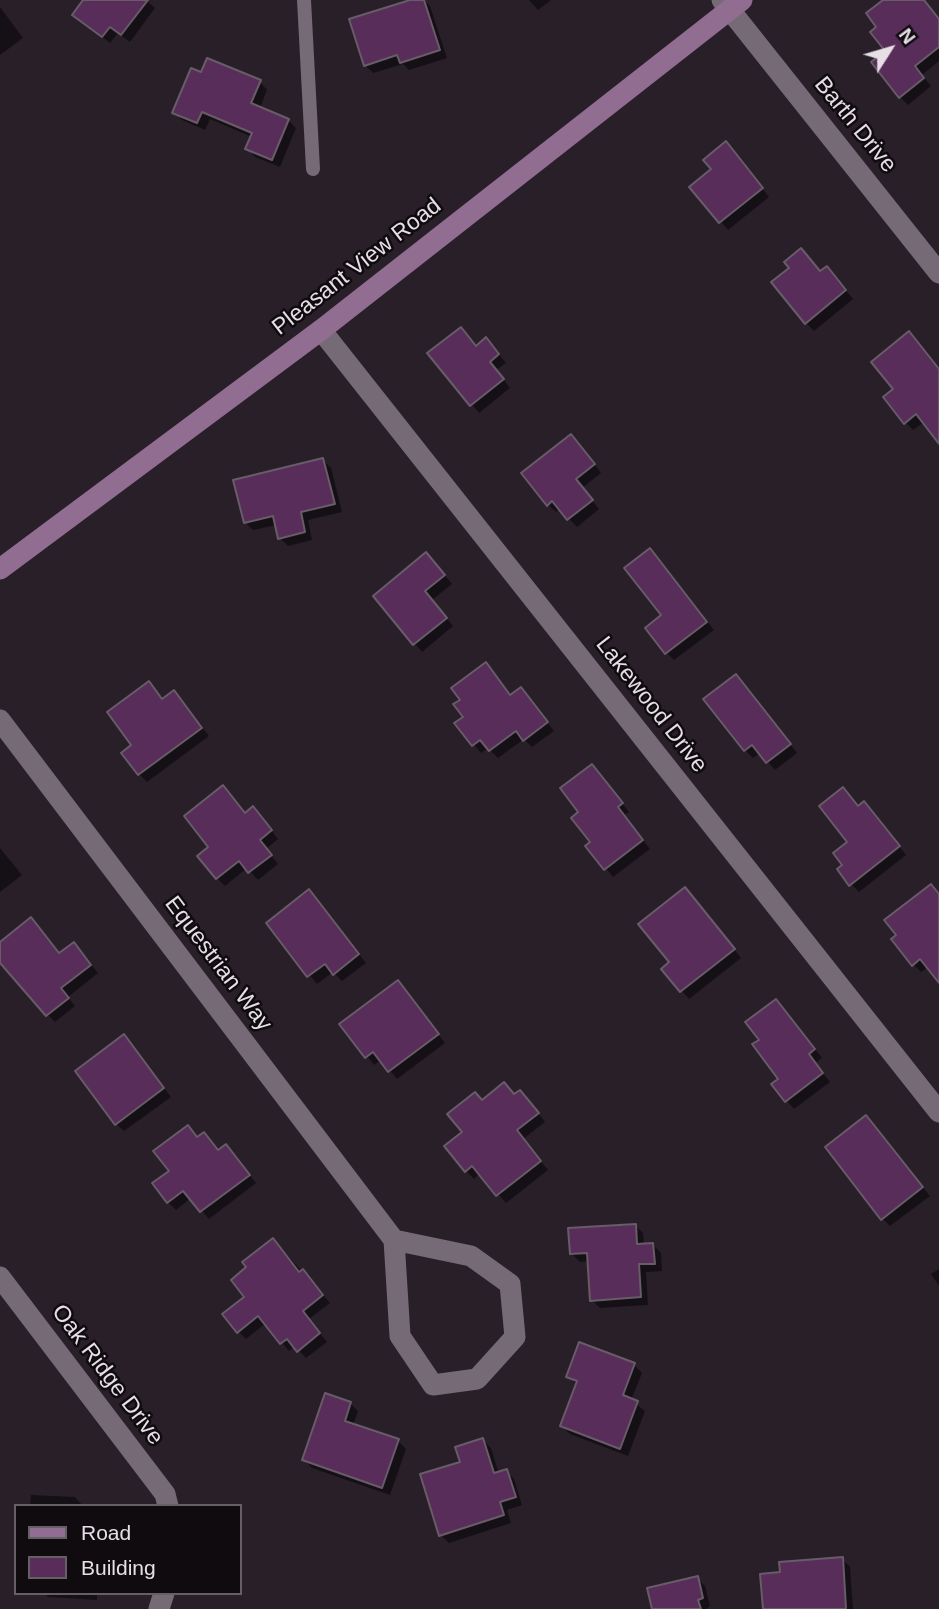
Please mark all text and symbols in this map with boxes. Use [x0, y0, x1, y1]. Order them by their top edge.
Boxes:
north arrow [855, 14, 925, 84]
text: N [895, 24, 920, 48]
street label: Barth Drive [808, 72, 902, 178]
street label: Pleasant View Road [267, 192, 447, 342]
street label: Lakewood Drive [589, 632, 713, 778]
street label: Equestrian Way [158, 891, 278, 1037]
street label: Oak Ridge Drive [45, 1299, 169, 1451]
legend [14, 1504, 242, 1595]
text: Road [81, 1521, 131, 1544]
text: Building [81, 1556, 156, 1579]

